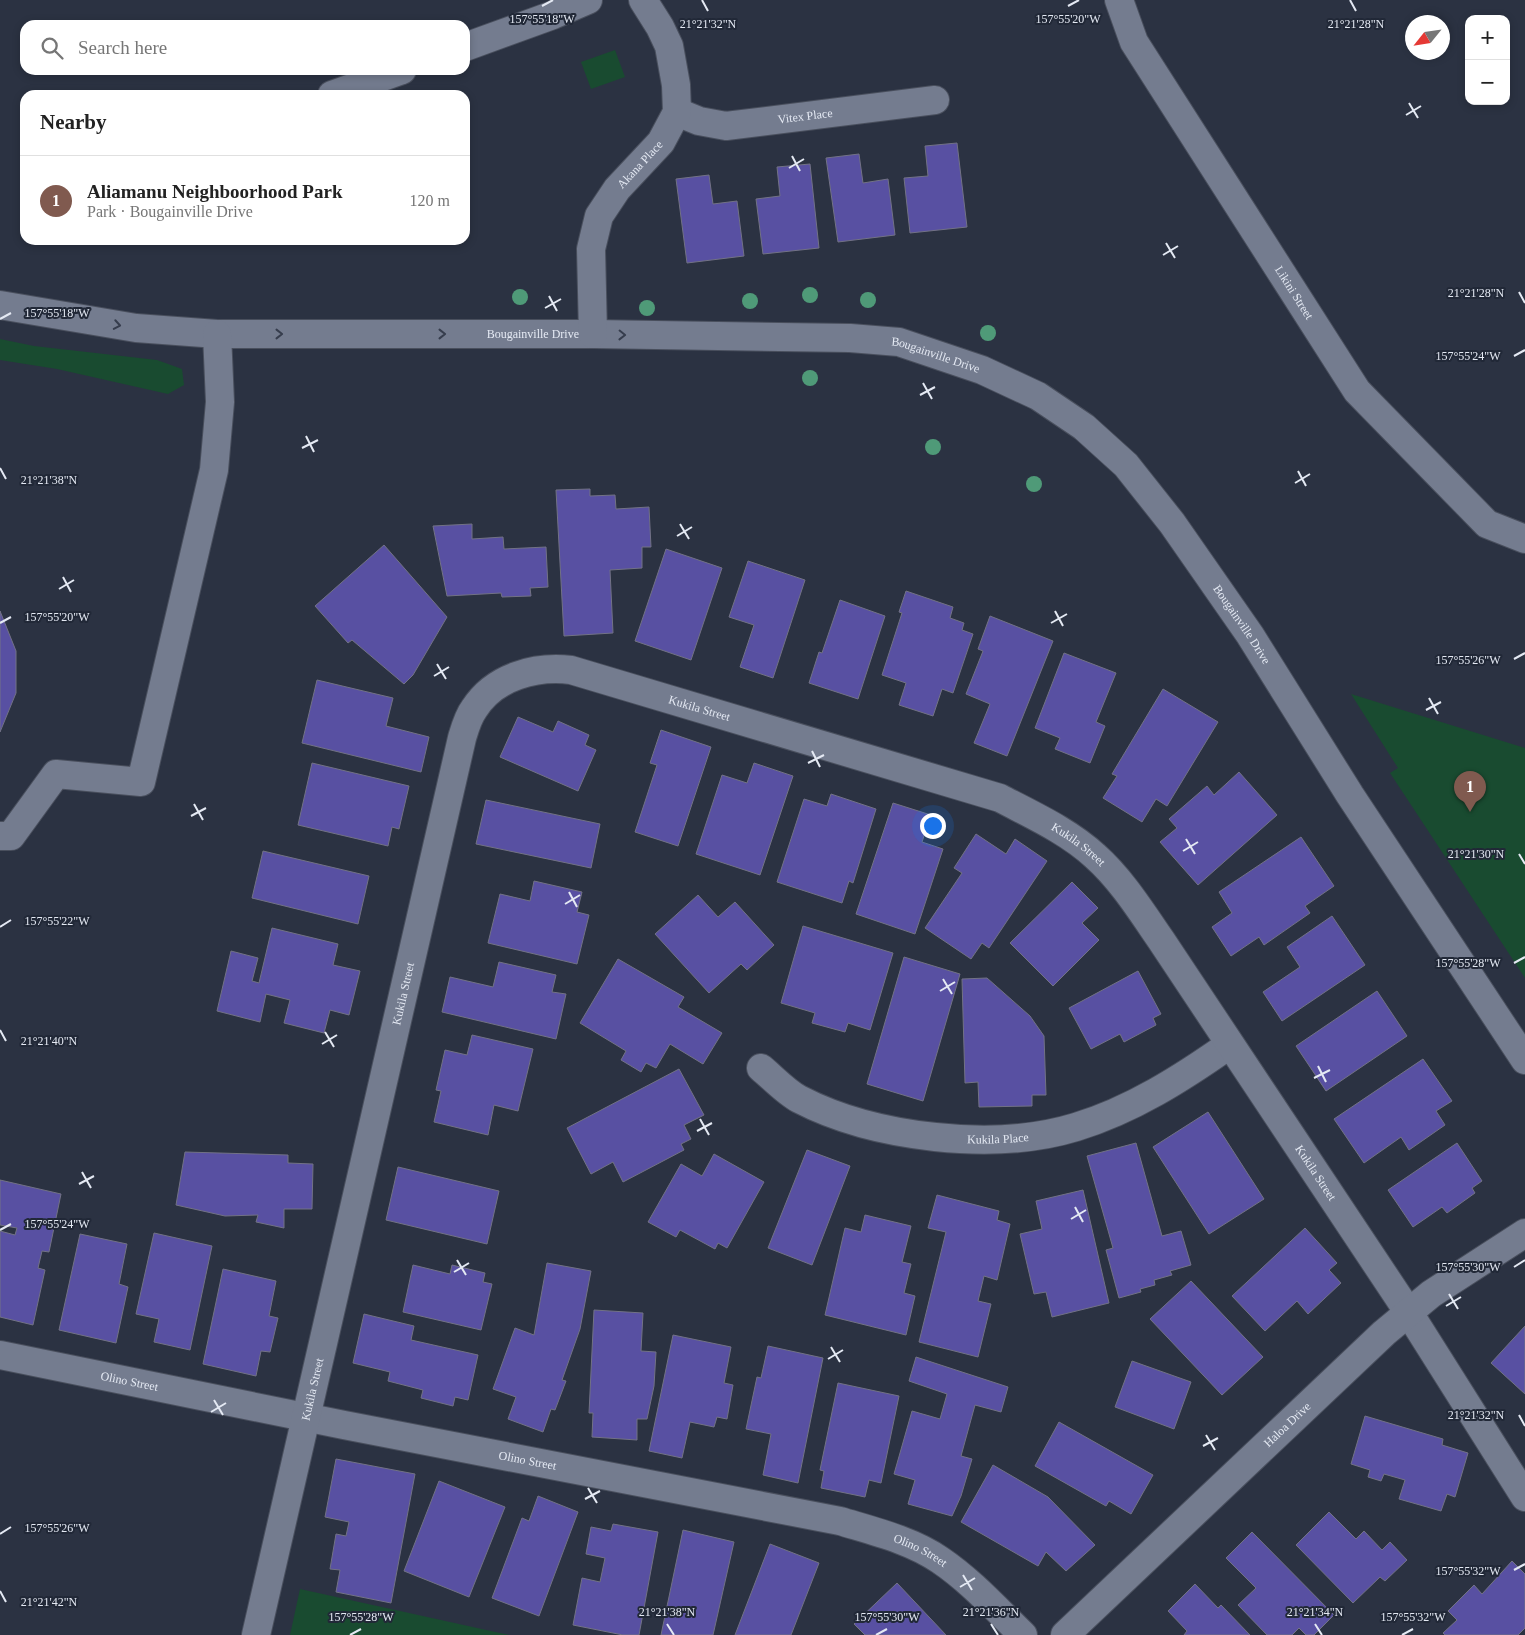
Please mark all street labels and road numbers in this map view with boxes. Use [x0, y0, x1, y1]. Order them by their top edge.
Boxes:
street label: Vitex Place [777, 106, 833, 126]
street label: Akana Place [614, 138, 666, 191]
street label: Likini Street [1272, 263, 1317, 322]
street label: Bougainville Drive [487, 327, 579, 341]
street label: Bougainville Drive [891, 334, 982, 376]
street label: Bougainville Drive [1210, 582, 1273, 667]
street label: Kukila Street [667, 693, 733, 724]
street label: Kukila Street [1049, 820, 1109, 869]
street label: Kukila Street [389, 960, 417, 1026]
street label: Kukila Place [967, 1130, 1029, 1147]
street label: Kukila Street [1292, 1142, 1340, 1204]
street label: Kukila Street [298, 1356, 327, 1422]
street label: Olino Street [99, 1369, 160, 1394]
street label: Haloa Drive [1261, 1399, 1313, 1450]
street label: Olino Street [498, 1448, 558, 1473]
street label: Olino Street [892, 1531, 950, 1570]

